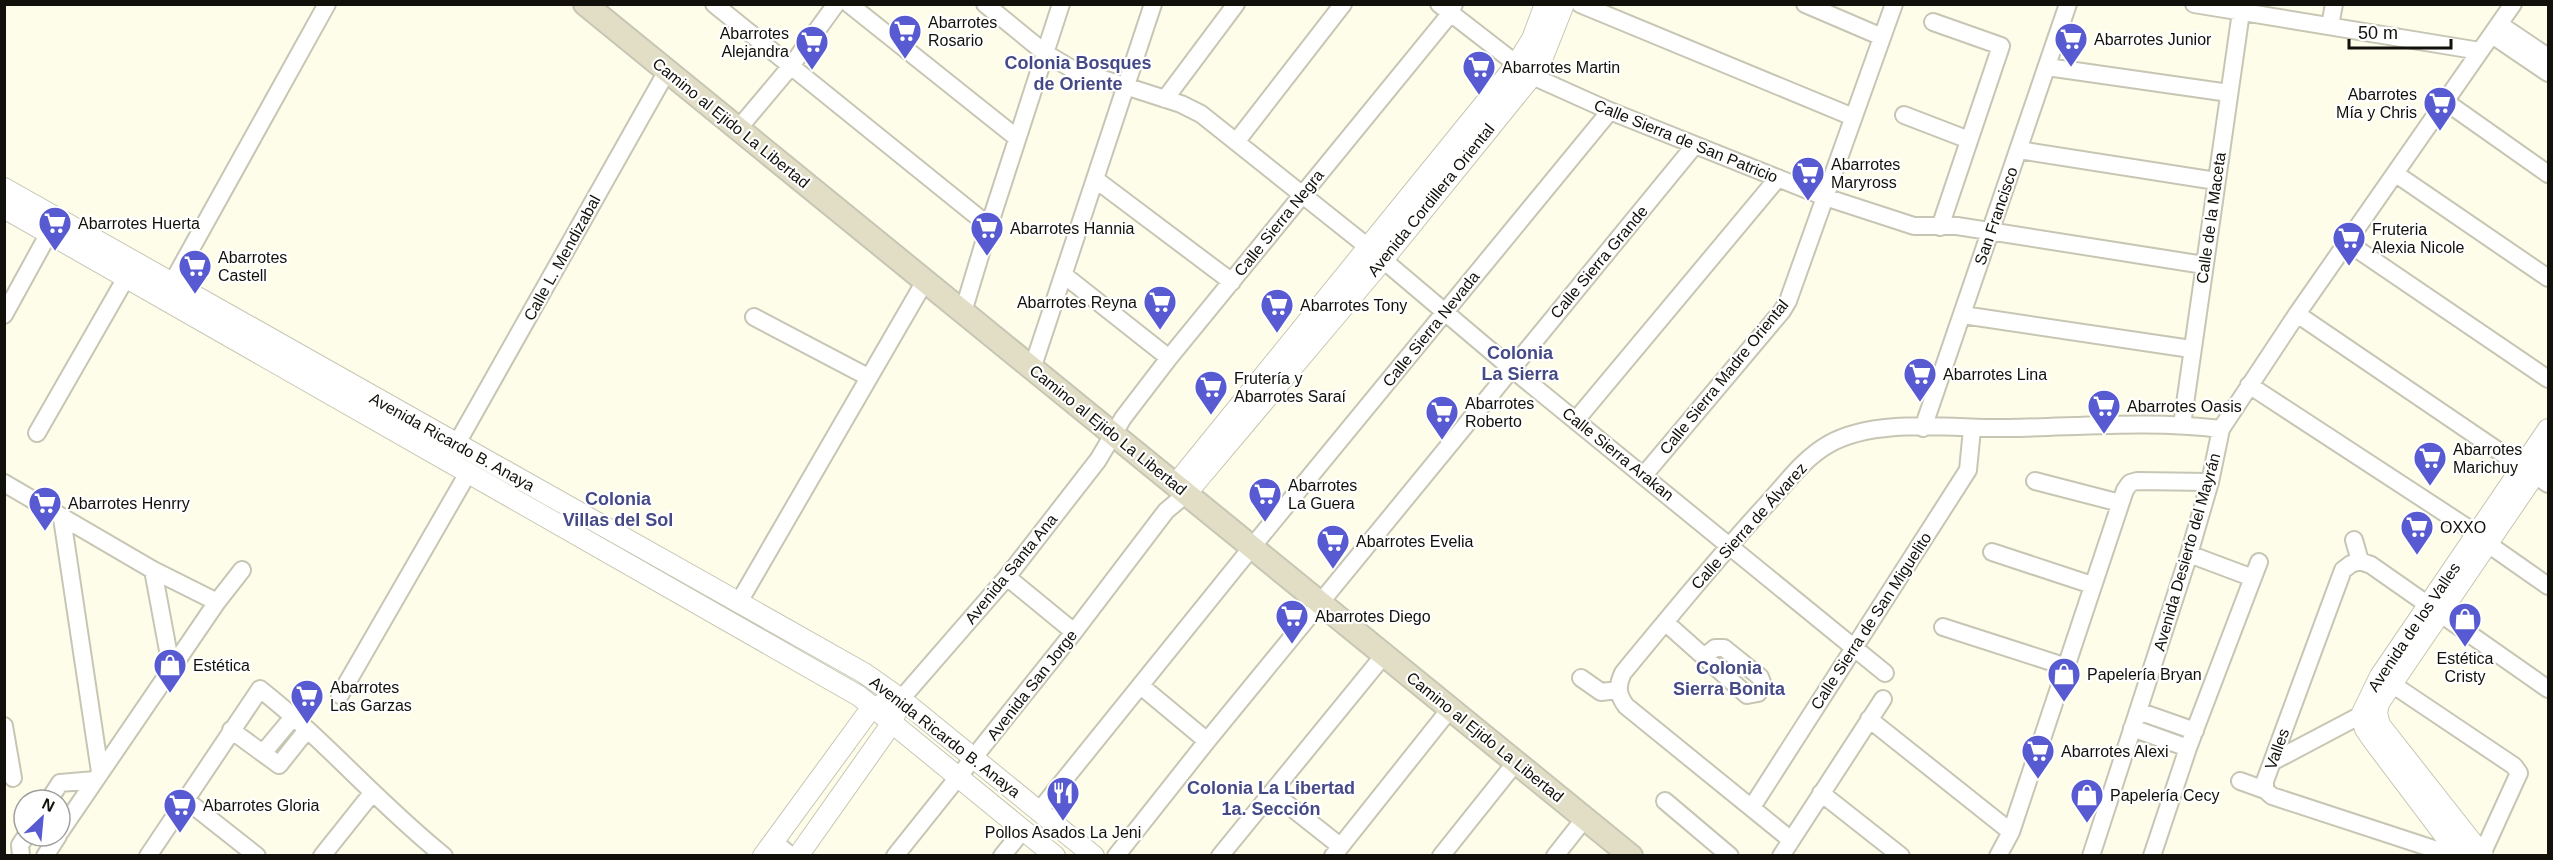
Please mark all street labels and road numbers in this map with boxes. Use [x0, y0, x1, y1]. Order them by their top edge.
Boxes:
street label: Camino al Ejido La Libertad [649, 55, 813, 191]
street label: Calle Sierra de San Patricio [1592, 96, 1780, 186]
street label: Avenida Cordillera Oriental [1364, 120, 1498, 280]
street label: Calle de la Maceta [2193, 151, 2229, 285]
street label: San Francisco [1971, 165, 2021, 267]
street label: Calle Sierra Negra [1231, 166, 1327, 279]
street label: Calle L. Mendizabal [521, 192, 603, 324]
street label: Calle Sierra Grande [1547, 202, 1651, 322]
street label: Calle Sierra Nevada [1379, 268, 1483, 390]
street label: Calle Sierra Madre Oriental [1656, 296, 1792, 458]
street label: Camino al Ejido La Libertad [1026, 362, 1190, 498]
street label: Avenida Ricardo B. Anaya [367, 390, 537, 494]
street label: Calle Sierra Arakan [1559, 404, 1677, 504]
street label: Avenida Desierto del Mayrán [2151, 451, 2223, 653]
street label: Calle Sierra de Álvarez [1687, 459, 1810, 592]
street label: Avenida Santa Ana [962, 511, 1060, 627]
street label: Calle Sierra de San Miguelito [1807, 529, 1935, 713]
street label: Avenida de los Valles [2365, 559, 2463, 695]
street label: Avenida San Jorge [984, 627, 1080, 743]
street label: Camino al Ejido La Libertad [1403, 669, 1567, 805]
street label: Avenida Ricardo B. Anaya [867, 673, 1023, 801]
street label: Valles [2262, 726, 2292, 772]

